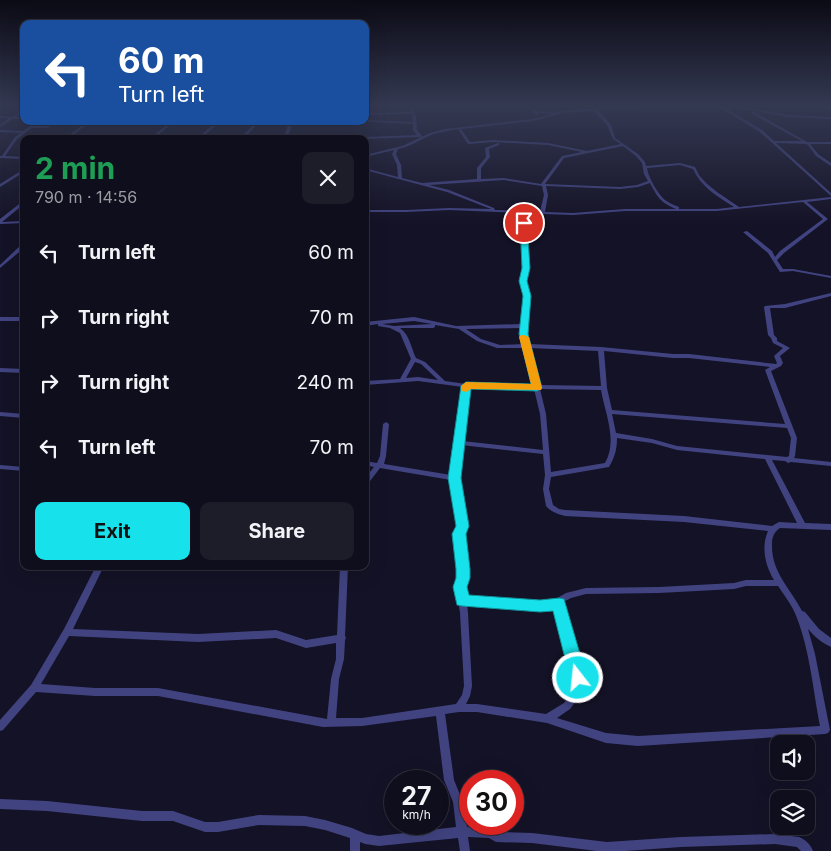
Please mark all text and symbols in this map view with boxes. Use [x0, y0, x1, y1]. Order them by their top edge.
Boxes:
text: 60 m [118, 39, 205, 81]
icon: left [35, 40, 100, 105]
text: Turn left [118, 81, 204, 107]
text: 2 min [35, 150, 115, 186]
button: close [302, 152, 354, 204]
text: 790 m · 14:56 [35, 187, 137, 207]
pin [503, 202, 545, 244]
icon: arrive [510, 209, 538, 237]
icon: left [35, 239, 63, 267]
text: Turn left [78, 241, 156, 264]
text: 60 m [308, 241, 354, 264]
icon: right [35, 304, 63, 332]
text: Turn right [78, 306, 169, 329]
text: 70 m [310, 306, 354, 329]
icon: right [35, 369, 63, 397]
text: Turn right [78, 371, 169, 394]
text: 240 m [296, 371, 354, 394]
icon: left [35, 434, 63, 462]
text: Turn left [78, 436, 156, 459]
text: 70 m [310, 436, 354, 459]
button: Exit [35, 502, 190, 560]
button: Share [200, 502, 354, 560]
position arrow [551, 651, 603, 703]
map controls [770, 735, 815, 835]
button: sound [770, 735, 815, 780]
speed limit sign: 30 [459, 770, 524, 835]
text: 27 [401, 781, 432, 811]
button: layers [770, 790, 815, 835]
text: km/h [402, 807, 431, 822]

